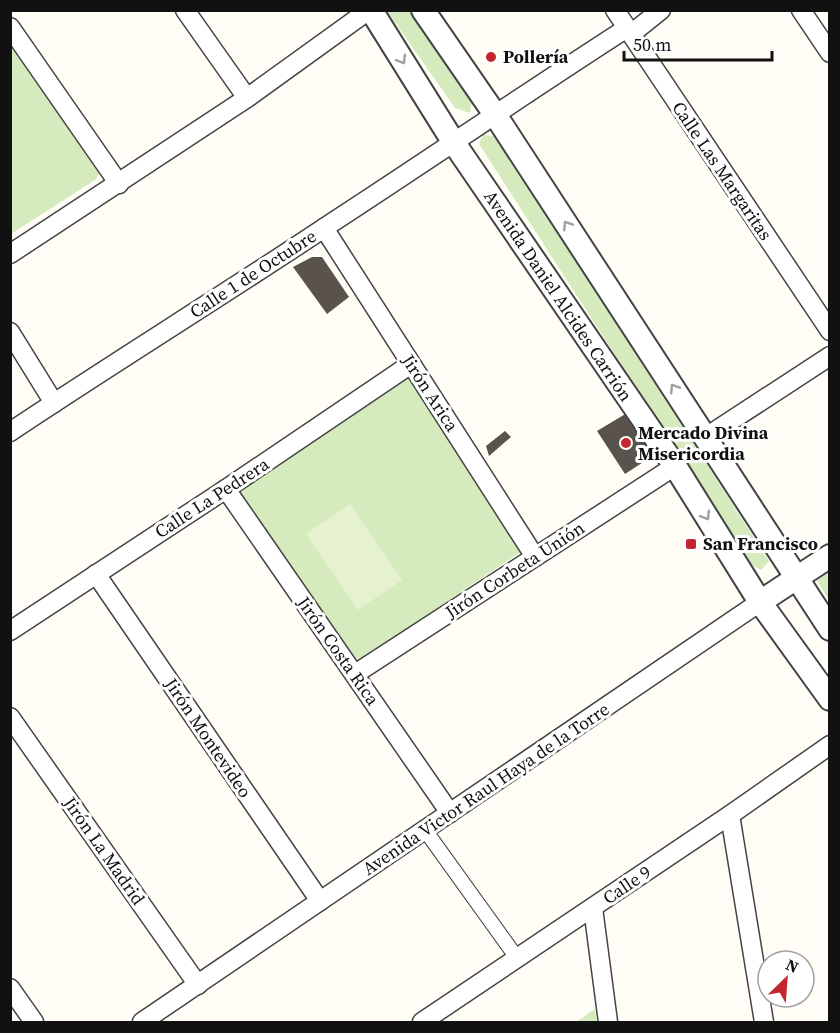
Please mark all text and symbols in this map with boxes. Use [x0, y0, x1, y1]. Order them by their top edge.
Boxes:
scale bar [624, 24, 772, 62]
text: 50 m [633, 32, 671, 57]
place label: Pollería [503, 44, 569, 69]
marker: Pollería [484, 50, 498, 64]
one-way arrow [394, 54, 406, 64]
street label: Calle Las Margaritas [667, 96, 778, 245]
street label: Avenida Daniel Alcides Carrión [478, 185, 639, 406]
one-way arrow [563, 221, 574, 232]
street label: Calle 1 de Octubre [185, 223, 321, 324]
street label: Jirón Arica [396, 349, 465, 437]
one-way arrow [670, 384, 681, 395]
place label: Mercado Divina Misericordia [638, 420, 769, 466]
marker: Mercado Divina Misericordia [619, 436, 633, 450]
street label: Calle La Pedrera [150, 451, 274, 544]
one-way arrow [699, 510, 711, 520]
street label: Jirón Corbeta Unión [439, 515, 589, 625]
place label: San Francisco [703, 531, 818, 556]
marker: San Francisco [684, 537, 698, 551]
street label: Jirón Costa Rica [291, 590, 386, 711]
street label: Jirón Montevideo [158, 672, 258, 803]
street label: Avenida Victor Raul Haya de la Torre [357, 696, 614, 881]
street label: Jirón La Madrid [57, 791, 151, 910]
street label: Calle 9 [598, 859, 656, 910]
north arrow [756, 949, 816, 1009]
text: N [782, 953, 803, 978]

